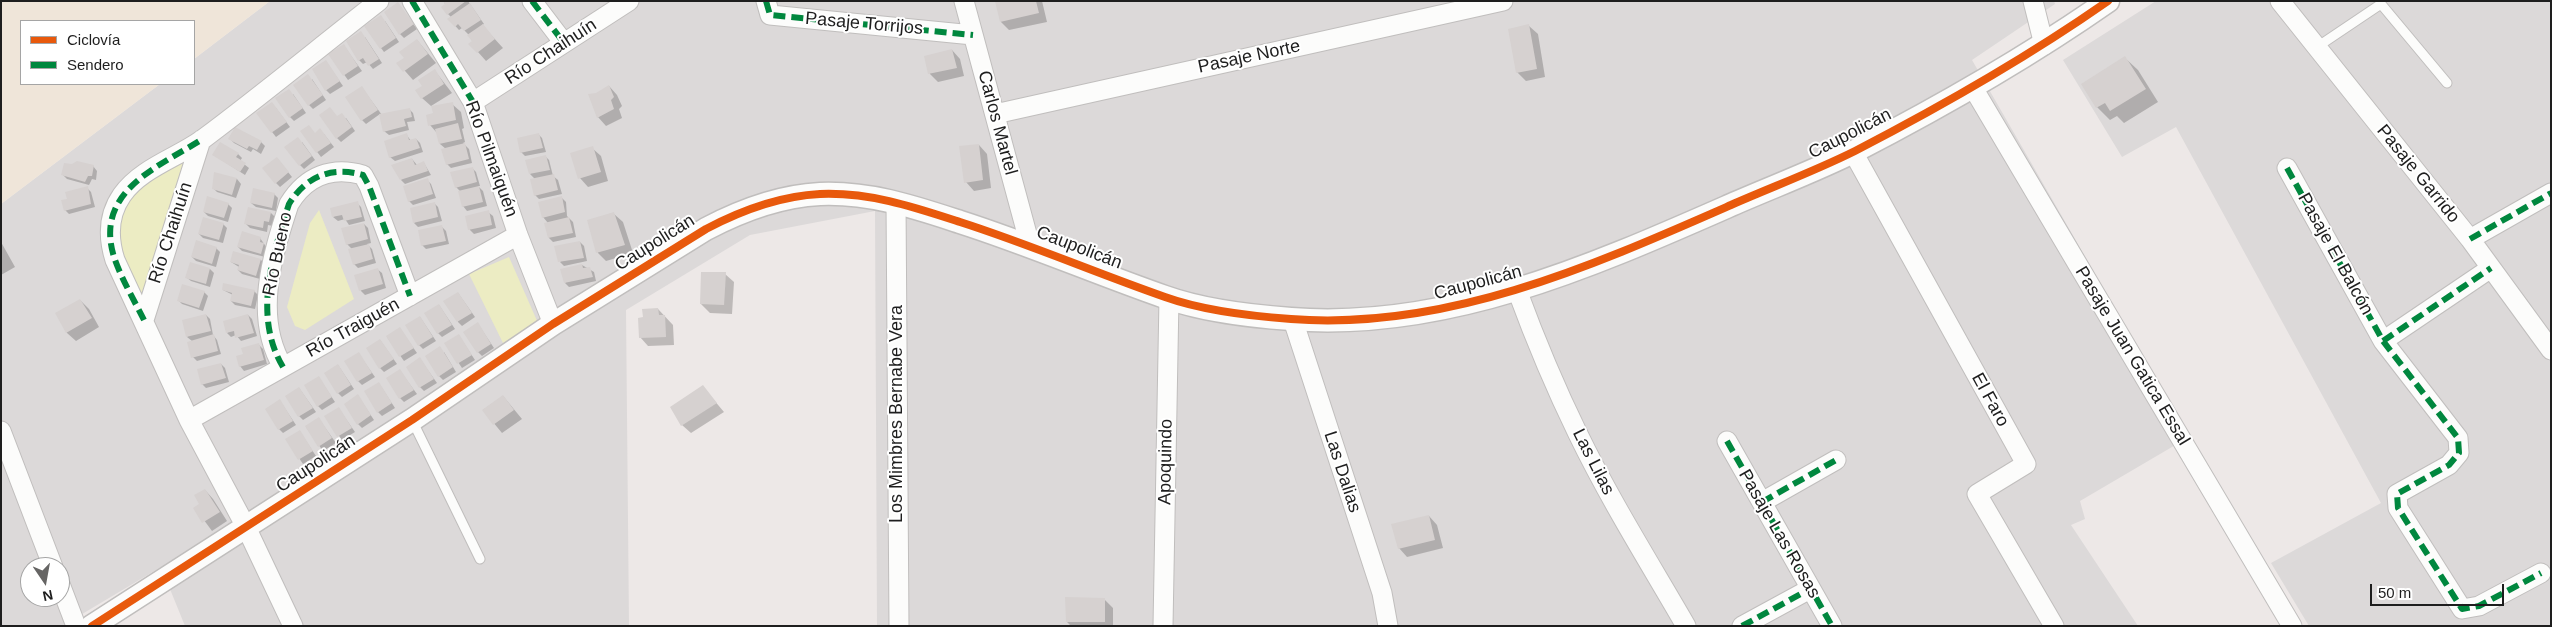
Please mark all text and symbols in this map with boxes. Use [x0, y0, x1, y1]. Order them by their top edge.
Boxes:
street label: Pasaje Torrijos [804, 8, 924, 40]
street label: Río Chaihuín [501, 14, 601, 90]
legend [20, 20, 195, 85]
text: Ciclovía [67, 31, 120, 48]
street label: Pasaje Norte [1196, 36, 1302, 78]
text: Sendero [67, 56, 124, 73]
street label: Carlos Martel [973, 69, 1021, 177]
street label: Río Pilmaiquén [460, 98, 522, 220]
street label: Caupolicán [1805, 104, 1895, 164]
street label: Pasaje Garrido [2372, 121, 2464, 227]
street label: Río Chaihuín [144, 180, 198, 286]
street label: Pasaje El Balcón [2293, 189, 2377, 319]
street label: Río Bueno [259, 210, 297, 298]
street label: Caupolicán [611, 210, 699, 276]
street label: Caupolicán [1033, 222, 1125, 274]
street label: Caupolicán [1432, 261, 1524, 305]
street label: Pasaje Juan Gatica Essal [2070, 263, 2194, 449]
street label: Río Traiguén [303, 293, 403, 363]
street label: Los Mimbres Bernabe Vera [886, 305, 908, 523]
street label: El Faro [1966, 369, 2014, 431]
street label: Apoquindo [1154, 419, 1178, 505]
street label: Las Lilas [1567, 425, 1619, 499]
street label: Las Dalias [1319, 429, 1365, 515]
street label: Caupolicán [272, 430, 360, 498]
street label: Pasaje Las Rosas [1733, 466, 1825, 602]
north arrow [20, 557, 70, 607]
scale bar [2372, 574, 2506, 606]
text: 50 m [2378, 584, 2411, 601]
text: N [41, 587, 55, 605]

